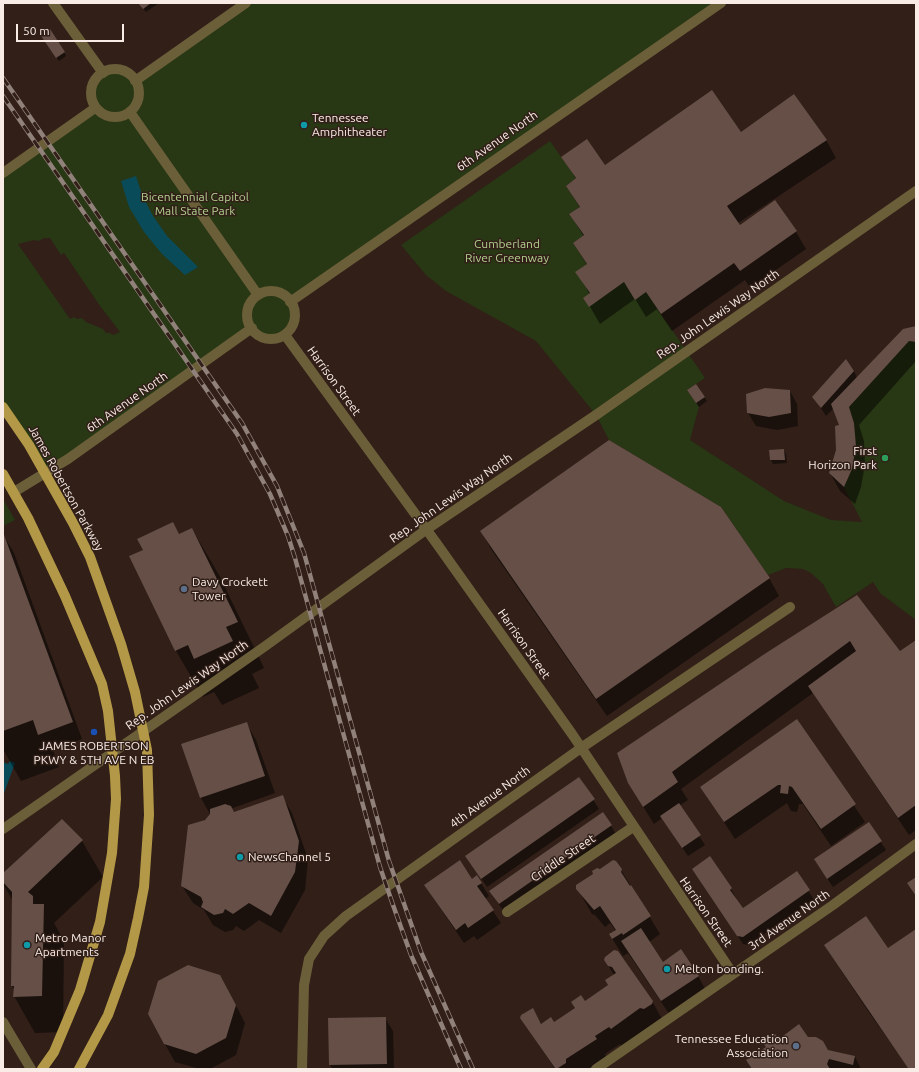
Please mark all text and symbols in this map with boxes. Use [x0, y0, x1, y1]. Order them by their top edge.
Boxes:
scale bar [18, 16, 126, 42]
text: 50 m [23, 24, 50, 37]
street label: 6th Avenue North [454, 108, 540, 174]
place label: Tennessee Amphitheater [312, 111, 387, 139]
marker: Tennessee Amphitheater [299, 120, 309, 130]
park label: Bicentennial Capitol Mall State Park [141, 190, 249, 218]
park label: Cumberland River Greenway [465, 237, 549, 265]
street label: Rep. John Lewis Way North [654, 266, 782, 362]
street label: Harrison Street [304, 344, 364, 418]
street label: 6th Avenue North [84, 369, 170, 435]
street label: James Robertson Parkway [25, 423, 107, 553]
place label: First Horizon Park [808, 444, 877, 472]
street label: Rep. John Lewis Way North [387, 450, 515, 546]
marker: First Horizon Park [880, 453, 890, 463]
place label: Davy Crockett Tower [192, 575, 268, 603]
marker: Davy Crockett Tower [179, 584, 189, 594]
street label: Harrison Street [495, 606, 553, 682]
street label: Rep. John Lewis Way North [123, 637, 251, 733]
marker: JAMES ROBERTSON PKWY & 5TH AVE N EB [89, 727, 99, 737]
place label: JAMES ROBERTSON PKWY & 5TH AVE N EB [34, 739, 154, 767]
street label: 4th Avenue North [447, 763, 533, 831]
street label: Criddle Street [528, 831, 598, 885]
place label: NewsChannel 5 [248, 850, 331, 864]
marker: NewsChannel 5 [235, 852, 245, 862]
street label: Harrison Street [677, 874, 735, 950]
street label: 3rd Avenue North [746, 887, 832, 953]
place label: Metro Manor Apartments [35, 931, 106, 959]
marker: Metro Manor Apartments [22, 940, 32, 950]
place label: Melton bonding. [675, 962, 764, 976]
marker: Melton bonding. [662, 964, 672, 974]
place label: Tennessee Education Association [675, 1032, 788, 1060]
marker: Tennessee Education Association [791, 1041, 801, 1051]

